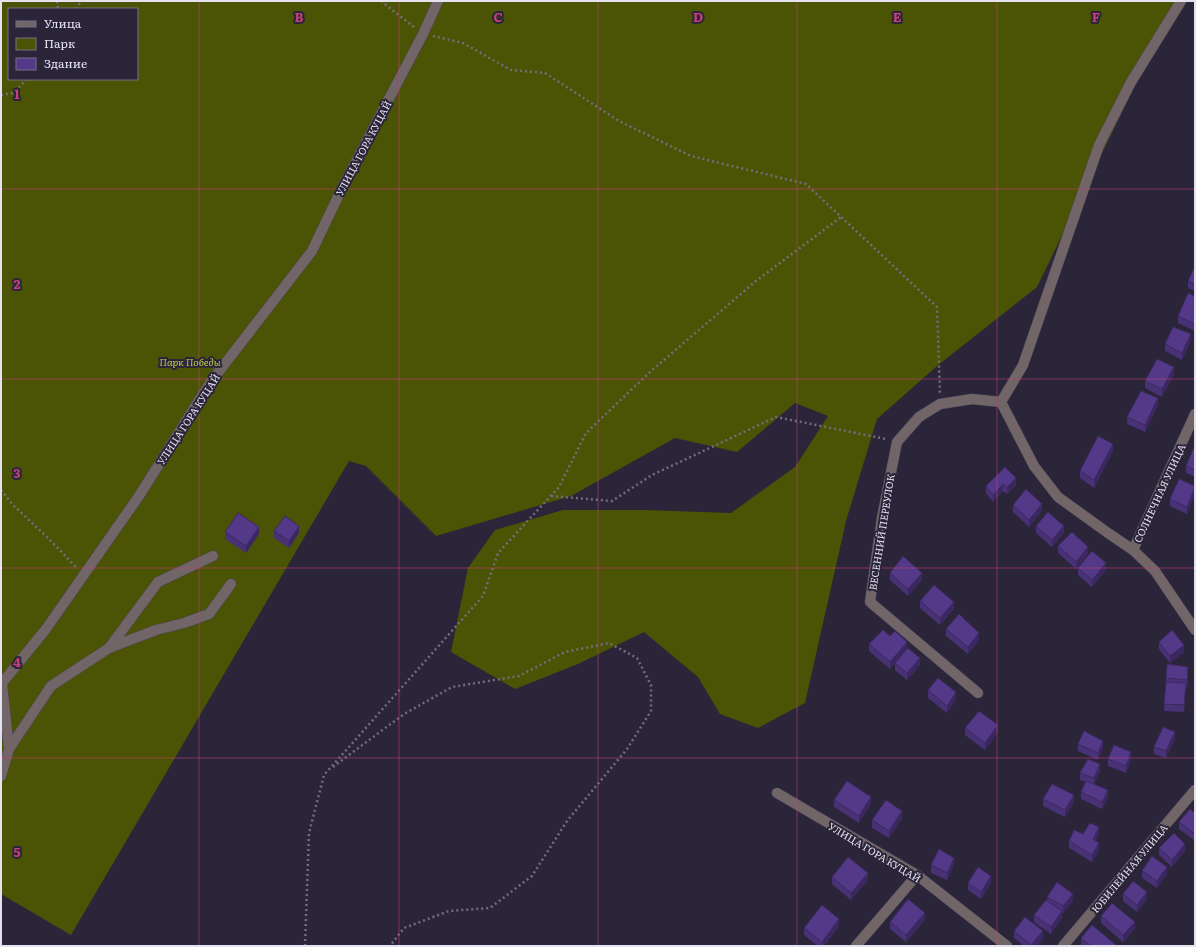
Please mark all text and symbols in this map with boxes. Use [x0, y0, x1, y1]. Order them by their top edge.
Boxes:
text: B [295, 7, 304, 26]
text: C [493, 7, 503, 26]
text: D [693, 7, 703, 26]
text: E [893, 7, 902, 26]
text: F [1092, 7, 1100, 26]
legend [8, 8, 138, 80]
text: Улица [44, 14, 82, 32]
text: Парк [44, 34, 75, 52]
text: Здание [44, 54, 87, 72]
text: 1 [14, 84, 20, 103]
street label: УЛИЦА ГОРА КУЦАЙ [332, 98, 394, 198]
text: 2 [14, 274, 21, 293]
park label: Парк Победы [159, 354, 221, 369]
street label: УЛИЦА ГОРА КУЦАЙ [153, 371, 223, 467]
street label: СОЛНЕЧНАЯ УЛИЦА [1130, 441, 1189, 545]
text: 3 [13, 463, 21, 482]
street label: ВЕСЕННИЙ ПЕРЕУЛОК [864, 472, 898, 591]
text: 4 [13, 652, 21, 671]
street label: УЛИЦА ГОРА КУЦАЙ [826, 818, 924, 886]
street label: ЮБИЛЕЙНАЯ УЛИЦА [1087, 820, 1171, 916]
text: 5 [13, 842, 21, 861]

